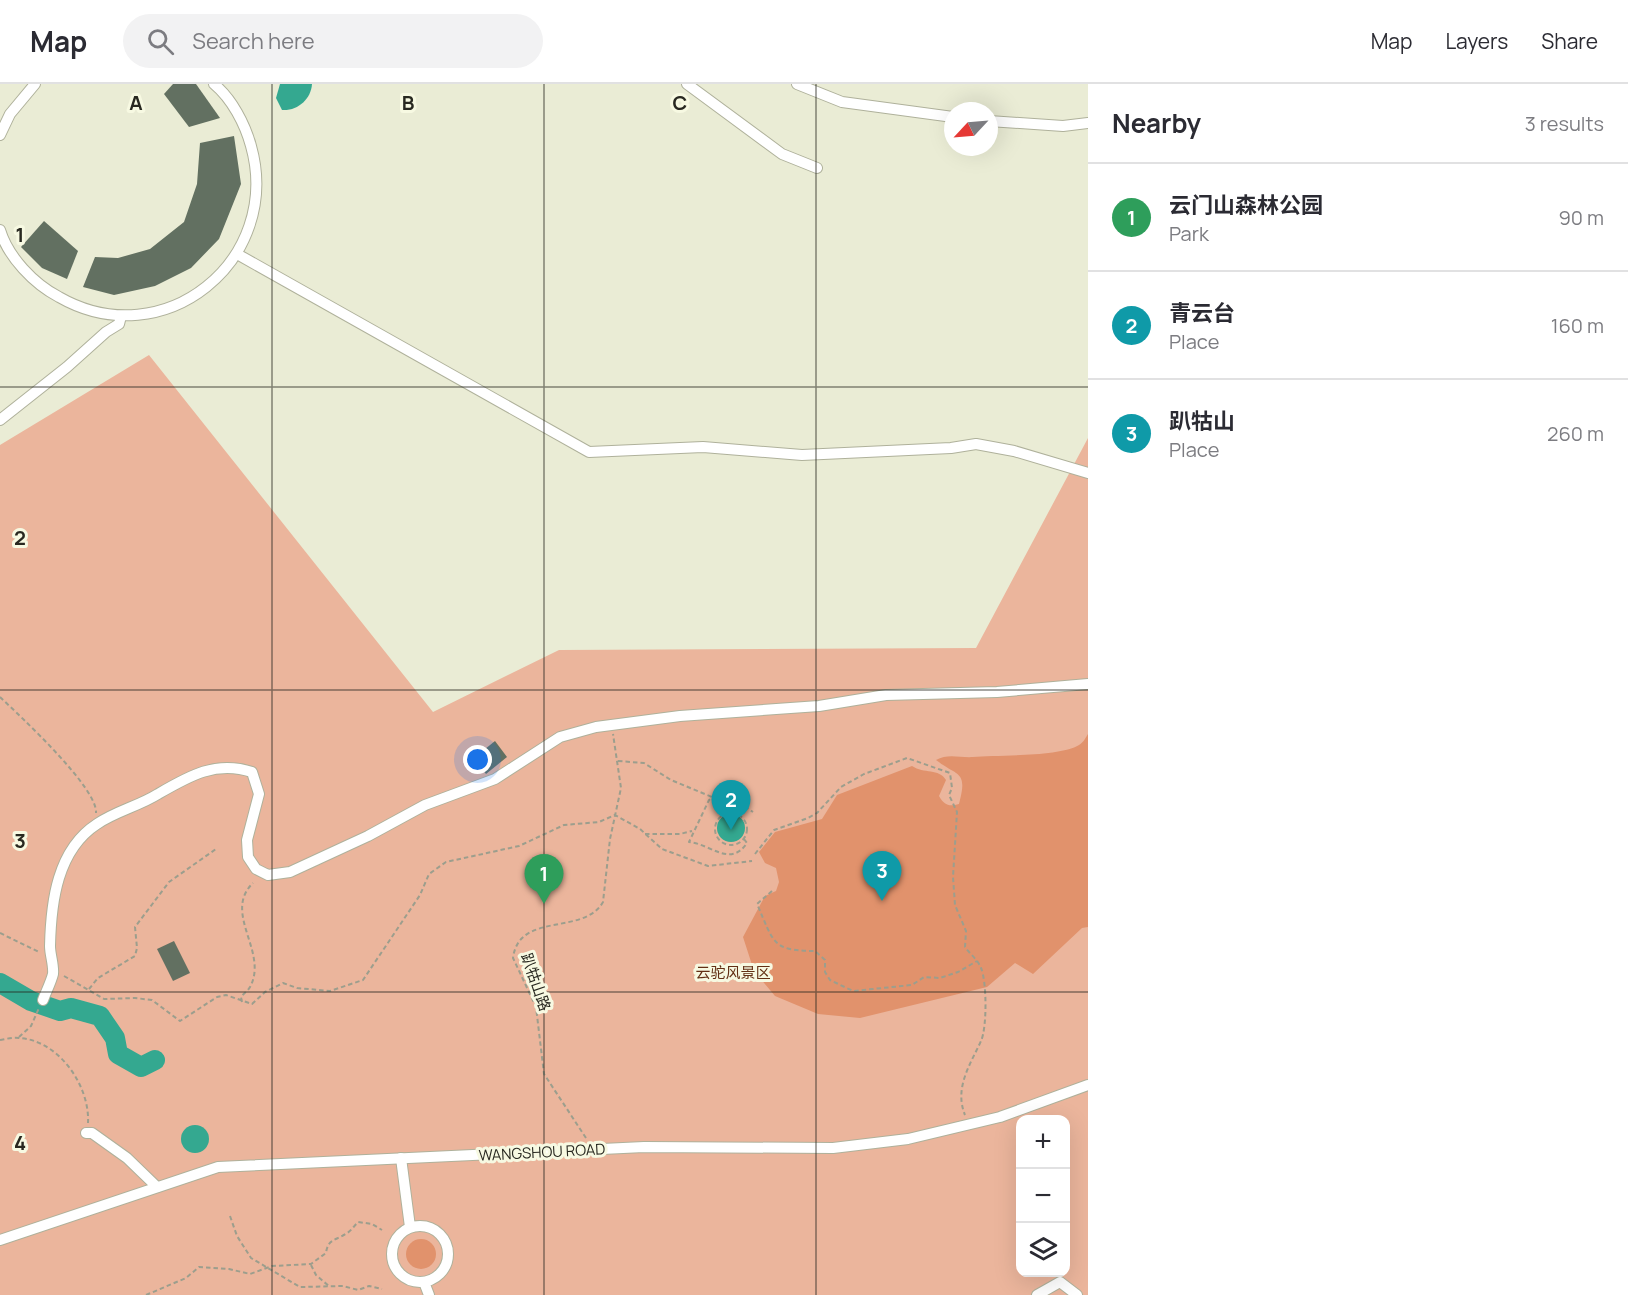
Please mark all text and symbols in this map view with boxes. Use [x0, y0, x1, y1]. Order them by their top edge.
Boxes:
search box [123, 14, 543, 68]
text: Map [30, 22, 87, 60]
icon: search [144, 25, 177, 58]
text: Search here [192, 26, 315, 56]
text: Map [1371, 27, 1412, 55]
text: Layers [1445, 27, 1508, 55]
text: Share [1541, 27, 1598, 55]
text: A [129, 89, 143, 116]
text: B [402, 89, 415, 116]
text: C [673, 89, 687, 116]
north arrow [944, 102, 998, 156]
text: Nearby [1112, 105, 1201, 141]
text: 3 results [1525, 110, 1604, 137]
text: 云门山森林公园 [1169, 190, 1323, 220]
text: 1 [1127, 204, 1136, 231]
text: 90 m [1558, 204, 1604, 231]
text: Park [1169, 220, 1209, 247]
text: 1 [16, 221, 24, 248]
text: 青云台 [1169, 298, 1235, 328]
text: 2 [1126, 312, 1137, 339]
text: 160 m [1551, 312, 1604, 339]
text: Place [1169, 328, 1219, 355]
text: 趴牯山 [1169, 406, 1235, 436]
text: 3 [1126, 420, 1137, 447]
text: 260 m [1547, 420, 1604, 447]
text: Place [1169, 436, 1219, 463]
text: 2 [14, 524, 26, 551]
your location [463, 745, 492, 774]
pin: 2 [712, 780, 750, 830]
text: 3 [14, 827, 26, 854]
pin: 3 [862, 852, 902, 901]
pin: 1 [524, 854, 564, 904]
street label: 趴牯山路 [516, 950, 556, 1014]
park label: 云驼风景区 [695, 962, 771, 983]
map controls [1016, 1115, 1070, 1277]
button: + [1016, 1115, 1070, 1169]
text: 4 [14, 1129, 26, 1156]
street label: WANGSHOU ROAD [478, 1138, 606, 1166]
button: − [1016, 1169, 1070, 1223]
button: layers [1016, 1223, 1070, 1277]

